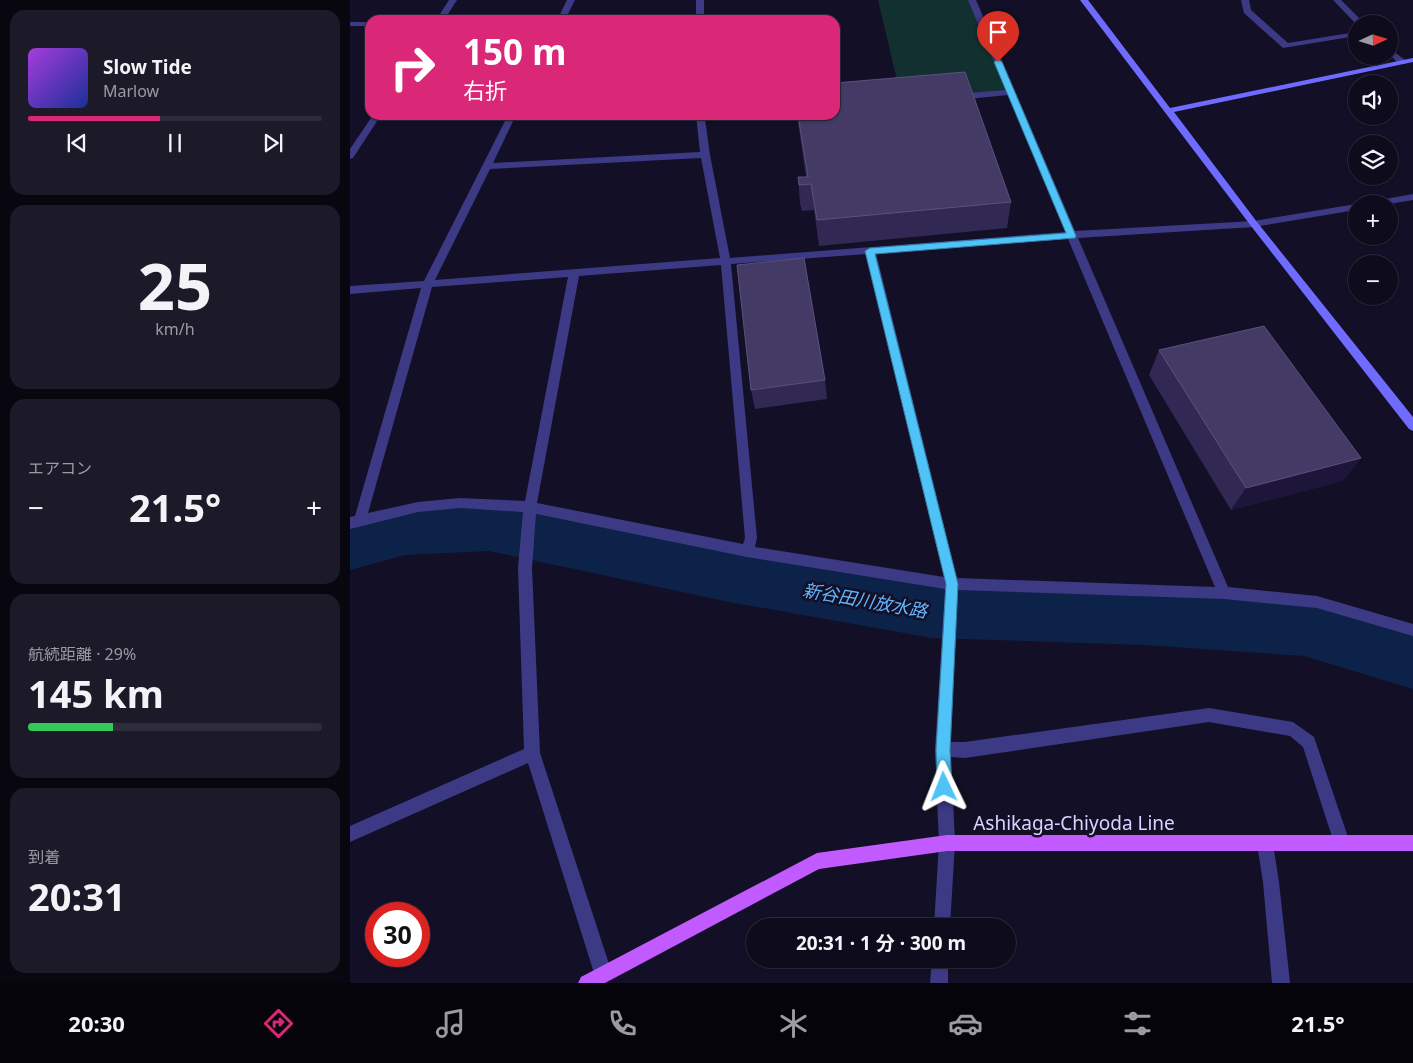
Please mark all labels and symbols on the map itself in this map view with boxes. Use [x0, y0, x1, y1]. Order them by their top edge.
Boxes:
pin [977, 11, 1019, 62]
north arrow [1348, 15, 1398, 65]
water label: 新谷田川放水路 [801, 577, 931, 623]
position arrow [917, 760, 969, 812]
street label: Ashikaga-Chiyoda Line [973, 810, 1175, 836]
speed limit sign: 30 [365, 902, 430, 967]

